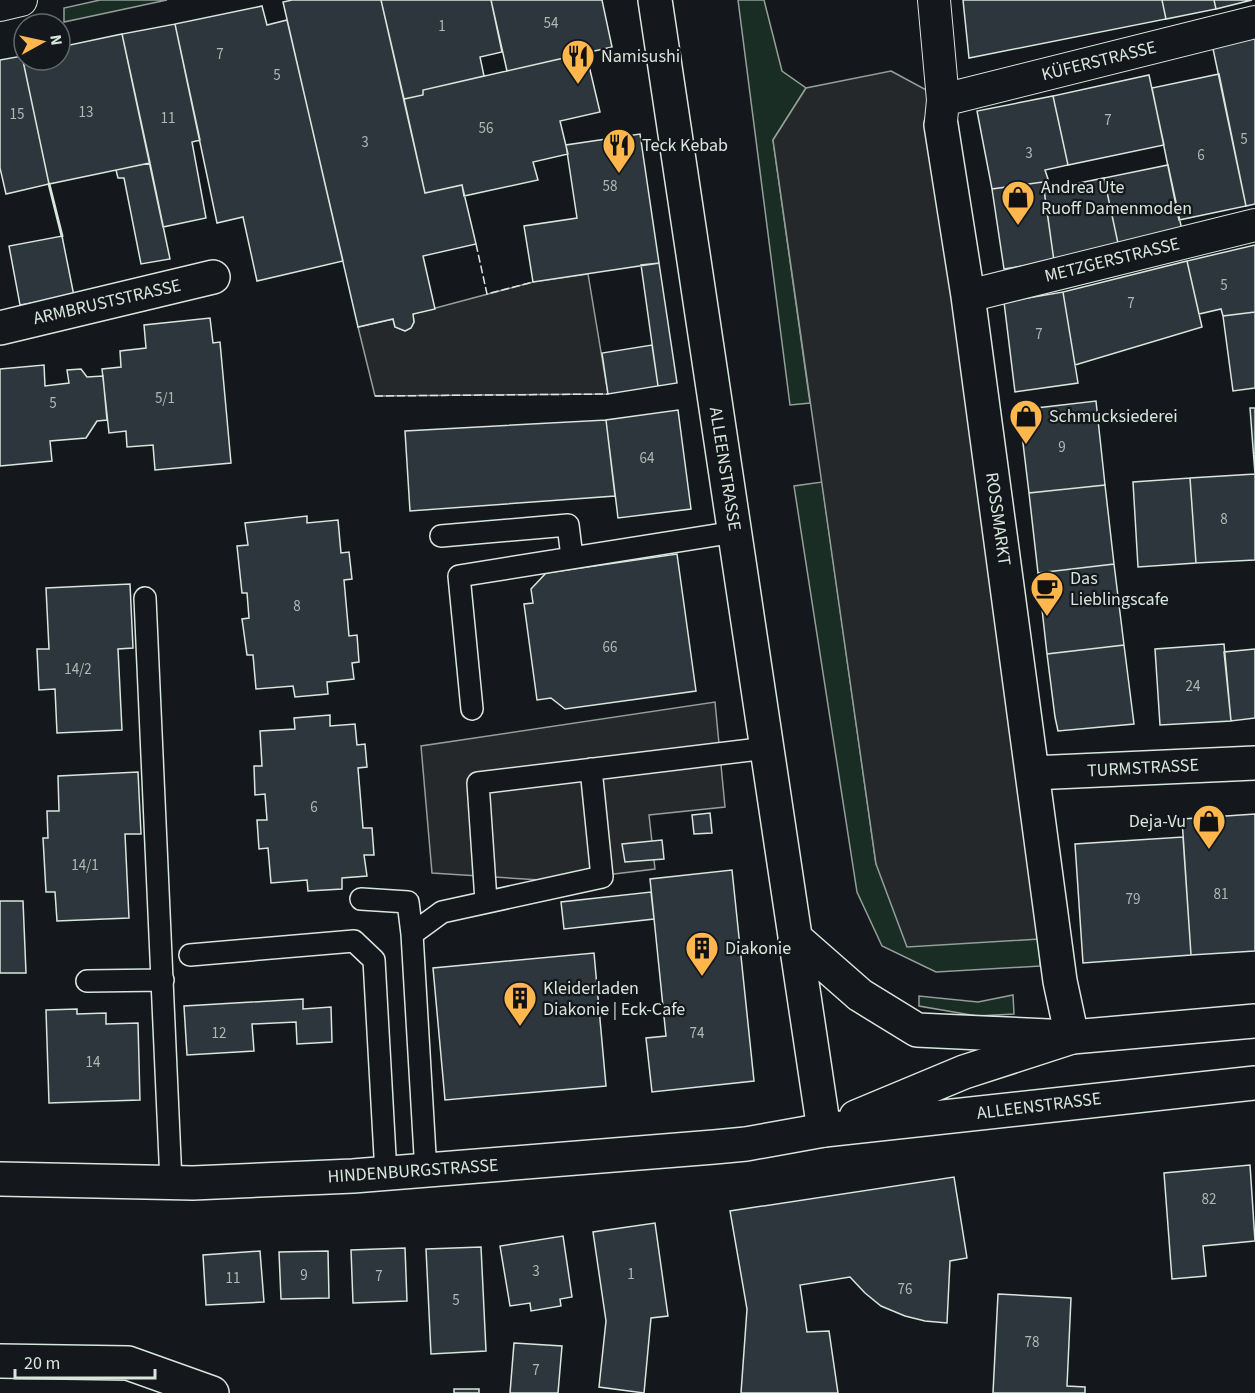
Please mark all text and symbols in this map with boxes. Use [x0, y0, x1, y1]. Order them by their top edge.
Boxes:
north arrow [12, 12, 72, 72]
house number: 54 [544, 13, 559, 34]
house number: 1 [438, 16, 446, 37]
text: N [44, 33, 67, 47]
street label: KÜFERSTRASSE [1039, 35, 1159, 87]
restaurant icon: Namisushi [560, 38, 596, 85]
house number: 7 [216, 44, 224, 65]
place label: Namisushi [601, 44, 680, 69]
house number: 5 [273, 65, 281, 86]
house number: 13 [79, 102, 93, 123]
house number: 15 [10, 104, 24, 125]
house number: 11 [161, 108, 175, 129]
house number: 7 [1104, 110, 1112, 131]
house number: 56 [479, 118, 493, 139]
restaurant icon: Teck Kebab [601, 127, 637, 174]
house number: 5 [1240, 129, 1248, 150]
house number: 3 [361, 132, 369, 153]
place label: Teck Kebab [642, 133, 728, 158]
house number: 3 [1025, 143, 1033, 164]
house number: 6 [1197, 145, 1205, 166]
place label: Andrea Ute Ruoff Damenmoden [1041, 175, 1192, 221]
house number: 58 [603, 176, 617, 197]
shop icon: Andrea Ute Ruoff Damenmoden [1000, 179, 1036, 226]
street label: METZGERSTRASSE [1042, 231, 1182, 289]
street label: ARMBRUSTSTRASSE [31, 273, 183, 331]
house number: 5 [1220, 275, 1228, 296]
house number: 7 [1127, 293, 1135, 314]
house number: 7 [1035, 324, 1043, 345]
house number: 5/1 [155, 388, 175, 409]
house number: 5 [49, 393, 57, 414]
shop icon: Schmucksiederei [1008, 398, 1044, 445]
place label: Schmucksiederei [1049, 404, 1178, 429]
street label: ALLEENSTRASSE [703, 405, 747, 533]
house number: 9 [1058, 437, 1066, 458]
house number: 64 [640, 448, 655, 469]
street label: ROSSMARKT [979, 471, 1017, 568]
house number: 8 [1220, 509, 1228, 530]
place label: Das Lieblingscafe [1070, 566, 1169, 612]
cafe icon: Das Lieblingscafe [1029, 570, 1065, 617]
house number: 8 [293, 596, 301, 617]
house number: 66 [603, 637, 617, 658]
house number: 14/2 [64, 659, 92, 680]
house number: 24 [1186, 676, 1201, 697]
street label: TURMSTRASSE [1086, 753, 1200, 783]
house number: 6 [310, 797, 318, 818]
shop icon: Deja-Vu [1191, 803, 1227, 850]
place label: Deja-Vu [1129, 809, 1186, 834]
house number: 14/1 [71, 855, 99, 876]
house number: 81 [1214, 884, 1228, 905]
house number: 79 [1126, 889, 1140, 910]
building icon: Diakonie [684, 930, 720, 977]
place label: Diakonie [725, 936, 791, 961]
place label: Kleiderladen Diakonie | Eck-Cafe [543, 976, 685, 1022]
building icon: Kleiderladen Diakonie | Eck-Cafe [502, 980, 538, 1027]
house number: 12 [212, 1023, 226, 1044]
house number: 74 [690, 1023, 705, 1044]
house number: 14 [86, 1052, 101, 1073]
street label: ALLEENSTRASSE [975, 1086, 1103, 1126]
street label: HINDENBURGSTRASSE [327, 1153, 499, 1189]
house number: 82 [1202, 1189, 1216, 1210]
house number: 3 [532, 1261, 540, 1282]
house number: 1 [627, 1264, 635, 1285]
house number: 9 [300, 1265, 308, 1286]
house number: 7 [375, 1266, 383, 1287]
house number: 11 [226, 1268, 240, 1289]
house number: 76 [898, 1279, 912, 1300]
house number: 5 [452, 1290, 460, 1311]
house number: 78 [1025, 1332, 1039, 1353]
scale bar [15, 1342, 154, 1380]
text: 20 m [24, 1351, 60, 1376]
house number: 7 [532, 1360, 540, 1381]

